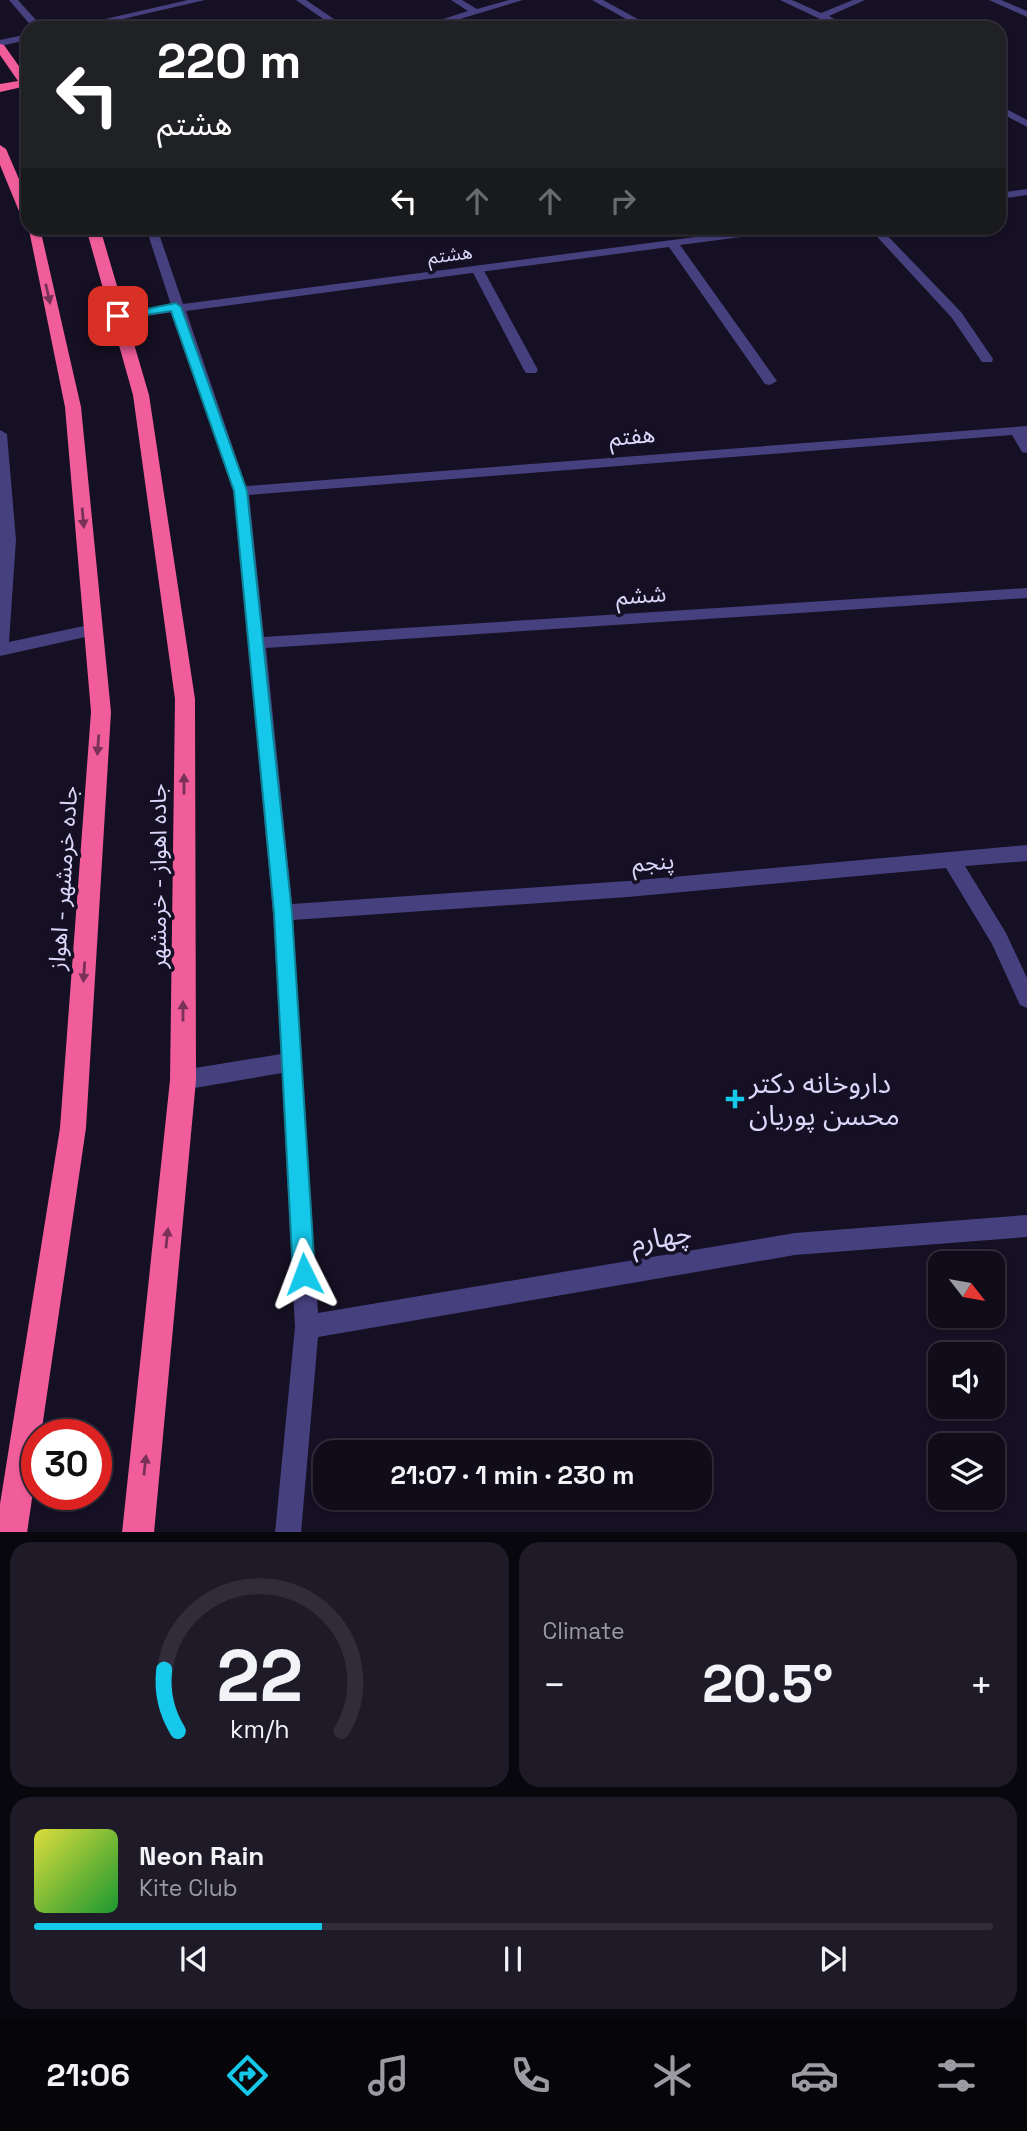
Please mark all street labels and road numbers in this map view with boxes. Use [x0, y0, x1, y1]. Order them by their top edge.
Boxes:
street label: هشتم [426, 239, 474, 272]
street label: هفتم [608, 419, 656, 455]
street label: ششم [615, 578, 667, 614]
street label: جاده اهواز - خرمشهر [143, 784, 173, 969]
street label: جاده خرمشهر - اهواز [42, 785, 84, 972]
street label: پنجم [631, 845, 676, 881]
street label: چهارم [628, 1214, 695, 1263]

